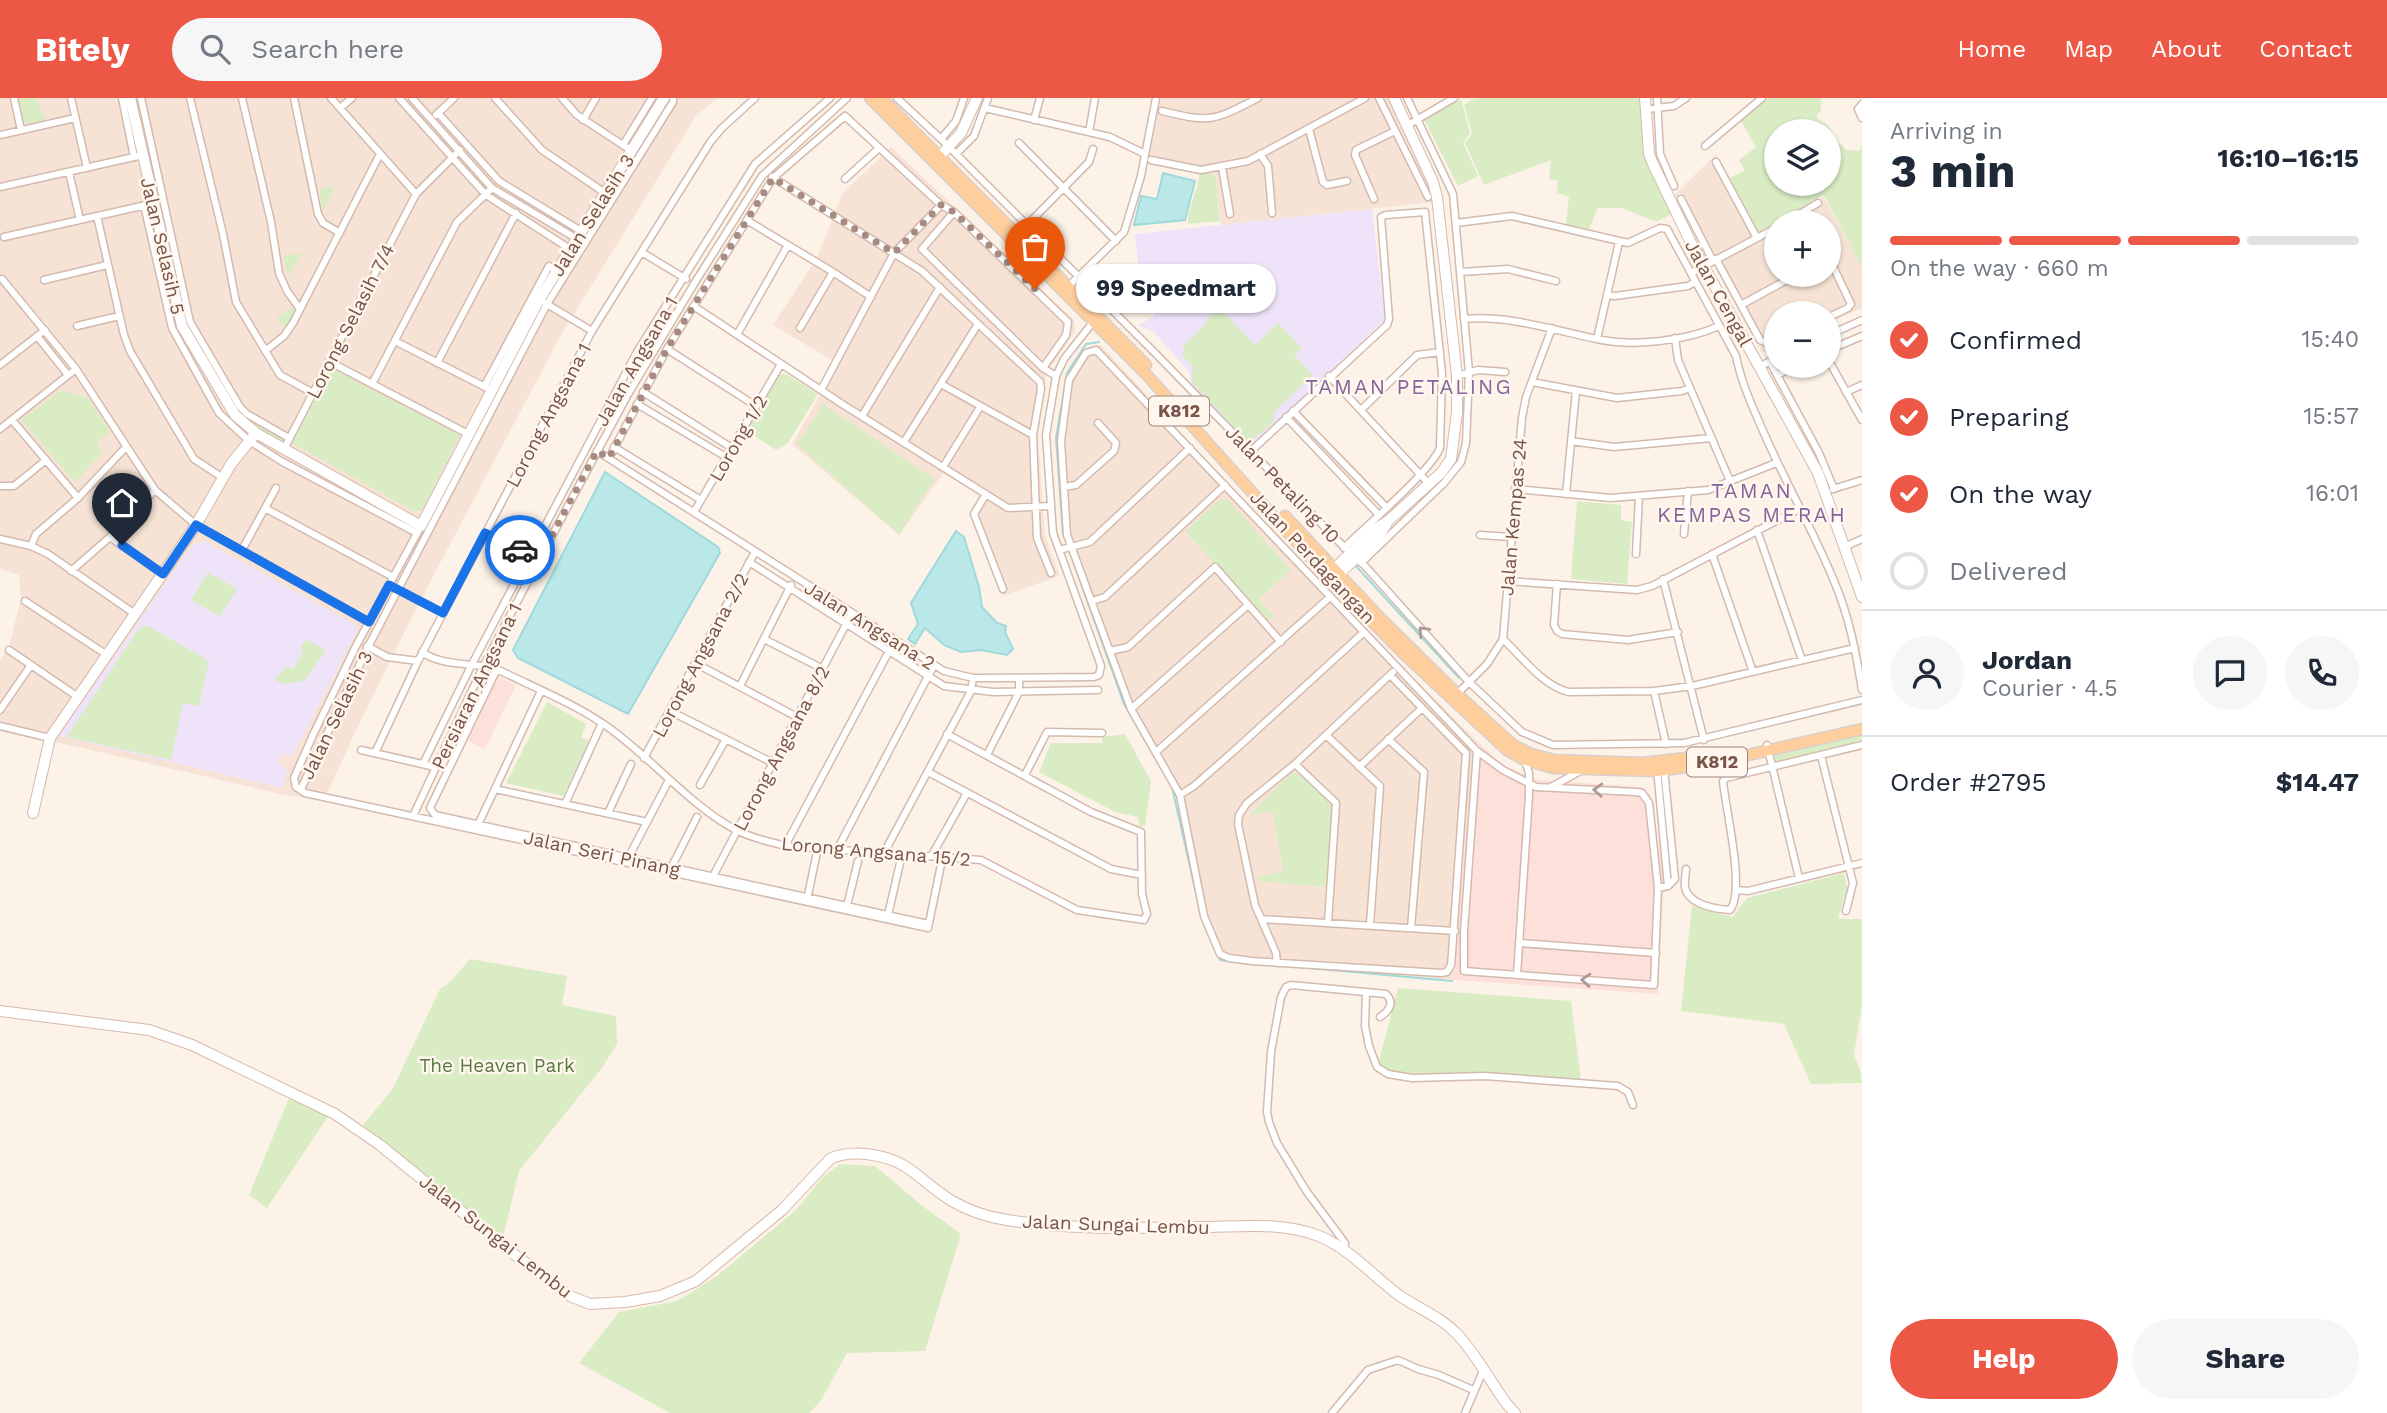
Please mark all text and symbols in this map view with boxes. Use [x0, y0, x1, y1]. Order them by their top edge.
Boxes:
search box [172, 18, 662, 81]
text: Bitely [35, 30, 130, 69]
icon: search [196, 30, 234, 68]
text: Search here [252, 34, 404, 64]
text: Home [1958, 35, 2026, 63]
text: Map [2064, 35, 2113, 63]
text: About [2151, 35, 2221, 63]
text: Contact [2259, 35, 2352, 63]
text: Arriving in [1890, 118, 2003, 145]
map controls [1764, 119, 1841, 378]
button: layers [1764, 119, 1841, 196]
text: 16:10–16:15 [2218, 143, 2359, 173]
text: 3 min [1890, 144, 2016, 198]
street label: Jalan Selasih 3 [546, 150, 639, 281]
street label: Jalan Selasih 5 [136, 175, 189, 317]
button: + [1764, 210, 1841, 287]
pin [1005, 217, 1065, 289]
icon: bag [1016, 228, 1054, 266]
street label: Jalan Cengal [1680, 236, 1757, 351]
street label: Lorong Selasih 7/4 [301, 240, 399, 402]
text: On the way · 660 m [1890, 255, 2109, 282]
callout: 99 Speedmart [1077, 264, 1276, 314]
text: 99 Speedmart [1096, 275, 1256, 302]
street label: Jalan Angsana 1 [590, 292, 683, 430]
button: − [1764, 301, 1841, 378]
icon: check [1890, 321, 1928, 359]
text: Confirmed [1949, 325, 2082, 355]
text: 15:40 [2301, 326, 2359, 353]
street label: Lorong Angsana 1 [501, 339, 596, 491]
district label: TAMAN PETALING [1305, 374, 1513, 399]
street label: Lorong 1/2 [704, 391, 772, 486]
road number: K812 [1149, 396, 1209, 426]
icon: check [1890, 398, 1928, 436]
text: Preparing [1949, 402, 2069, 432]
text: 15:57 [2304, 403, 2359, 430]
street label: Jalan Petaling 10 [1221, 421, 1345, 548]
street label: Jalan Kempas 24 [1495, 437, 1532, 597]
pin [92, 473, 152, 545]
icon: check [1890, 475, 1928, 513]
district label: TAMAN KEMPAS MERAH [1657, 478, 1847, 527]
text: On the way [1949, 479, 2092, 509]
text: 16:01 [2306, 480, 2359, 507]
icon: home [103, 484, 141, 522]
street label: Jalan Perdagangan [1245, 486, 1380, 629]
courier [485, 515, 555, 585]
icon: car [501, 531, 539, 569]
text: Delivered [1949, 556, 2068, 586]
street label: Lorong Angsana 2/2 [647, 569, 754, 741]
street label: Jalan Angsana 2 [800, 576, 939, 675]
street label: Persiaran Angsana 1 [426, 599, 527, 773]
one-way arrow [1418, 626, 1431, 639]
button: person [1890, 636, 1964, 710]
button: chat [2193, 636, 2267, 710]
button: phone [2285, 636, 2359, 710]
text: Jordan [1982, 645, 2072, 675]
street label: Jalan Selasih 3 [295, 647, 377, 783]
street label: Lorong Angsana 8/2 [728, 662, 835, 835]
text: Courier · 4.5 [1982, 675, 2118, 702]
road number: K812 [1687, 748, 1747, 776]
text: Order #2795 [1890, 767, 2047, 797]
text: $14.47 [2276, 767, 2359, 797]
one-way arrow [1593, 782, 1604, 797]
street label: Jalan Seri Pinang [522, 826, 683, 881]
street label: Lorong Angsana 15/2 [780, 832, 972, 871]
one-way arrow [1580, 973, 1591, 988]
park label: The Heaven Park [419, 1054, 575, 1077]
street label: Jalan Sungai Lembu [415, 1170, 577, 1303]
street label: Jalan Sungai Lembu [1022, 1210, 1210, 1239]
button: Help [1890, 1319, 2118, 1399]
button: Share [2132, 1319, 2359, 1399]

